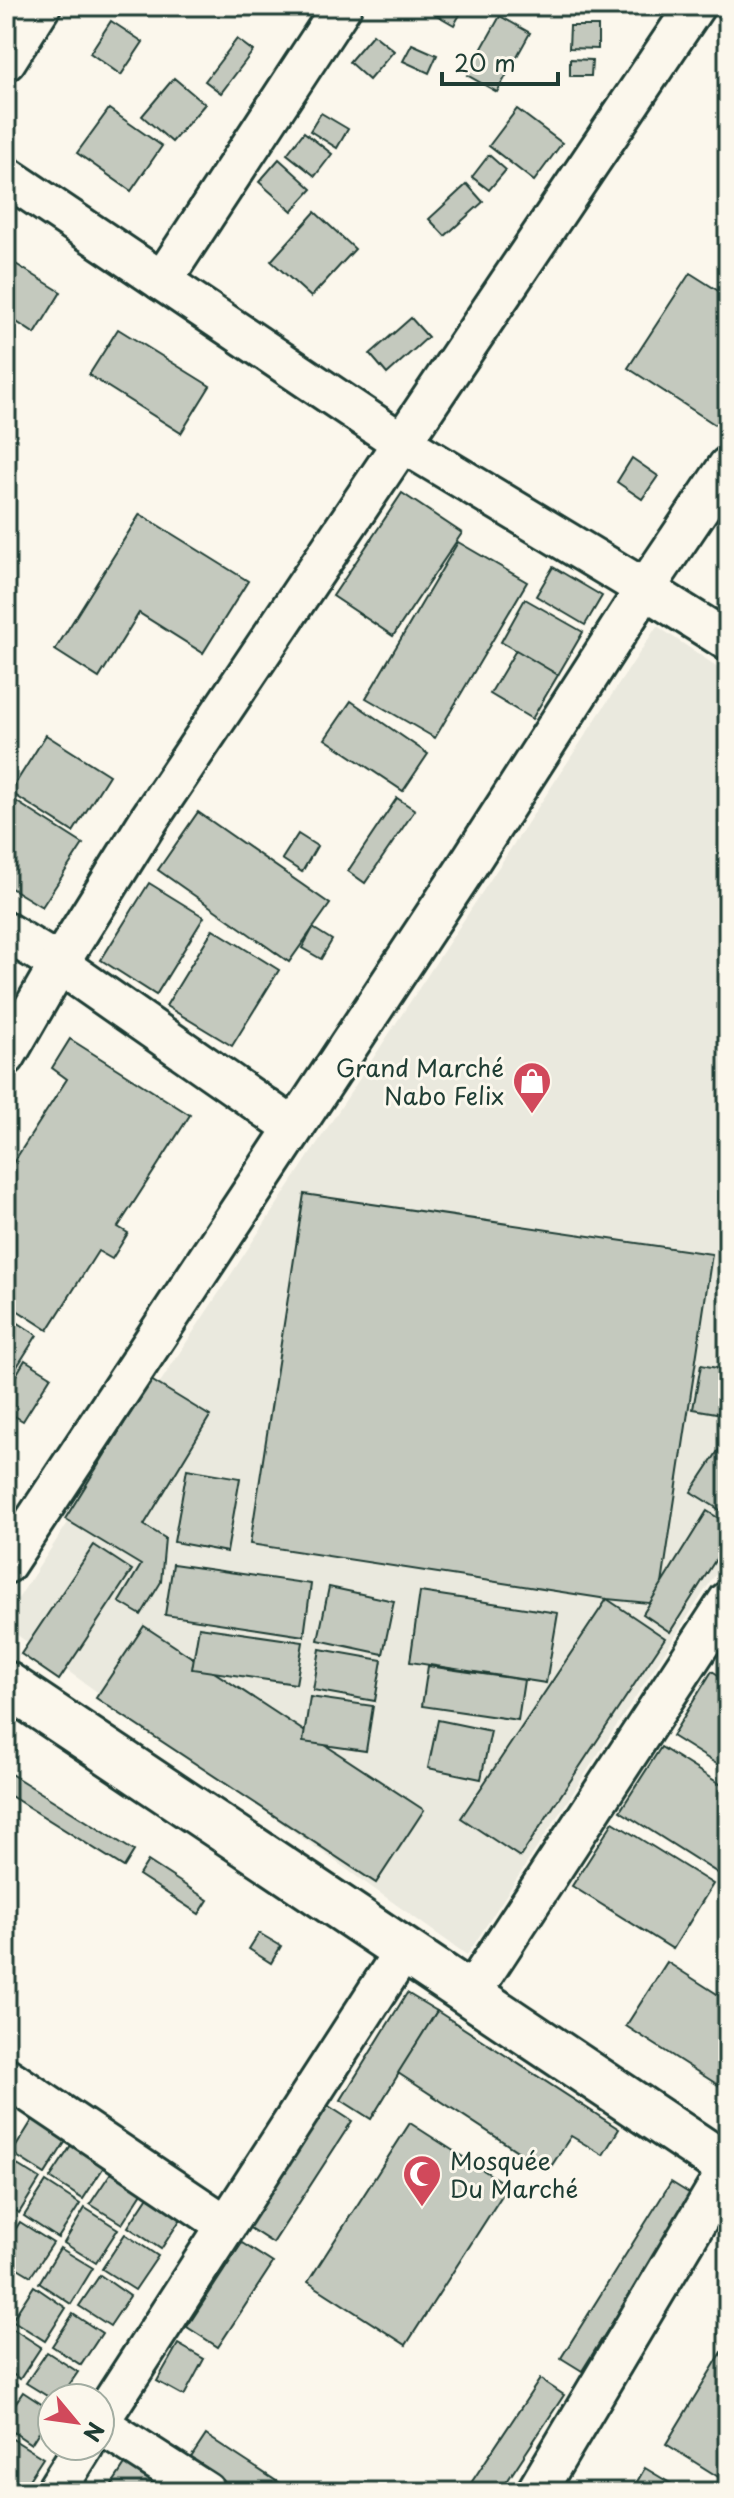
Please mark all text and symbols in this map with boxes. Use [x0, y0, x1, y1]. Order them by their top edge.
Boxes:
scale bar [442, 36, 558, 86]
text: 20 m [454, 44, 516, 80]
place label: Grand Marché Nabo Felix [336, 1049, 504, 1113]
shop icon: Grand Marché Nabo Felix [511, 1060, 553, 1115]
place label: Mosquée Du Marché [450, 2142, 578, 2206]
mosque icon: Mosquée Du Marché [401, 2153, 443, 2208]
north arrow [36, 2382, 116, 2462]
text: N [76, 2417, 113, 2448]

